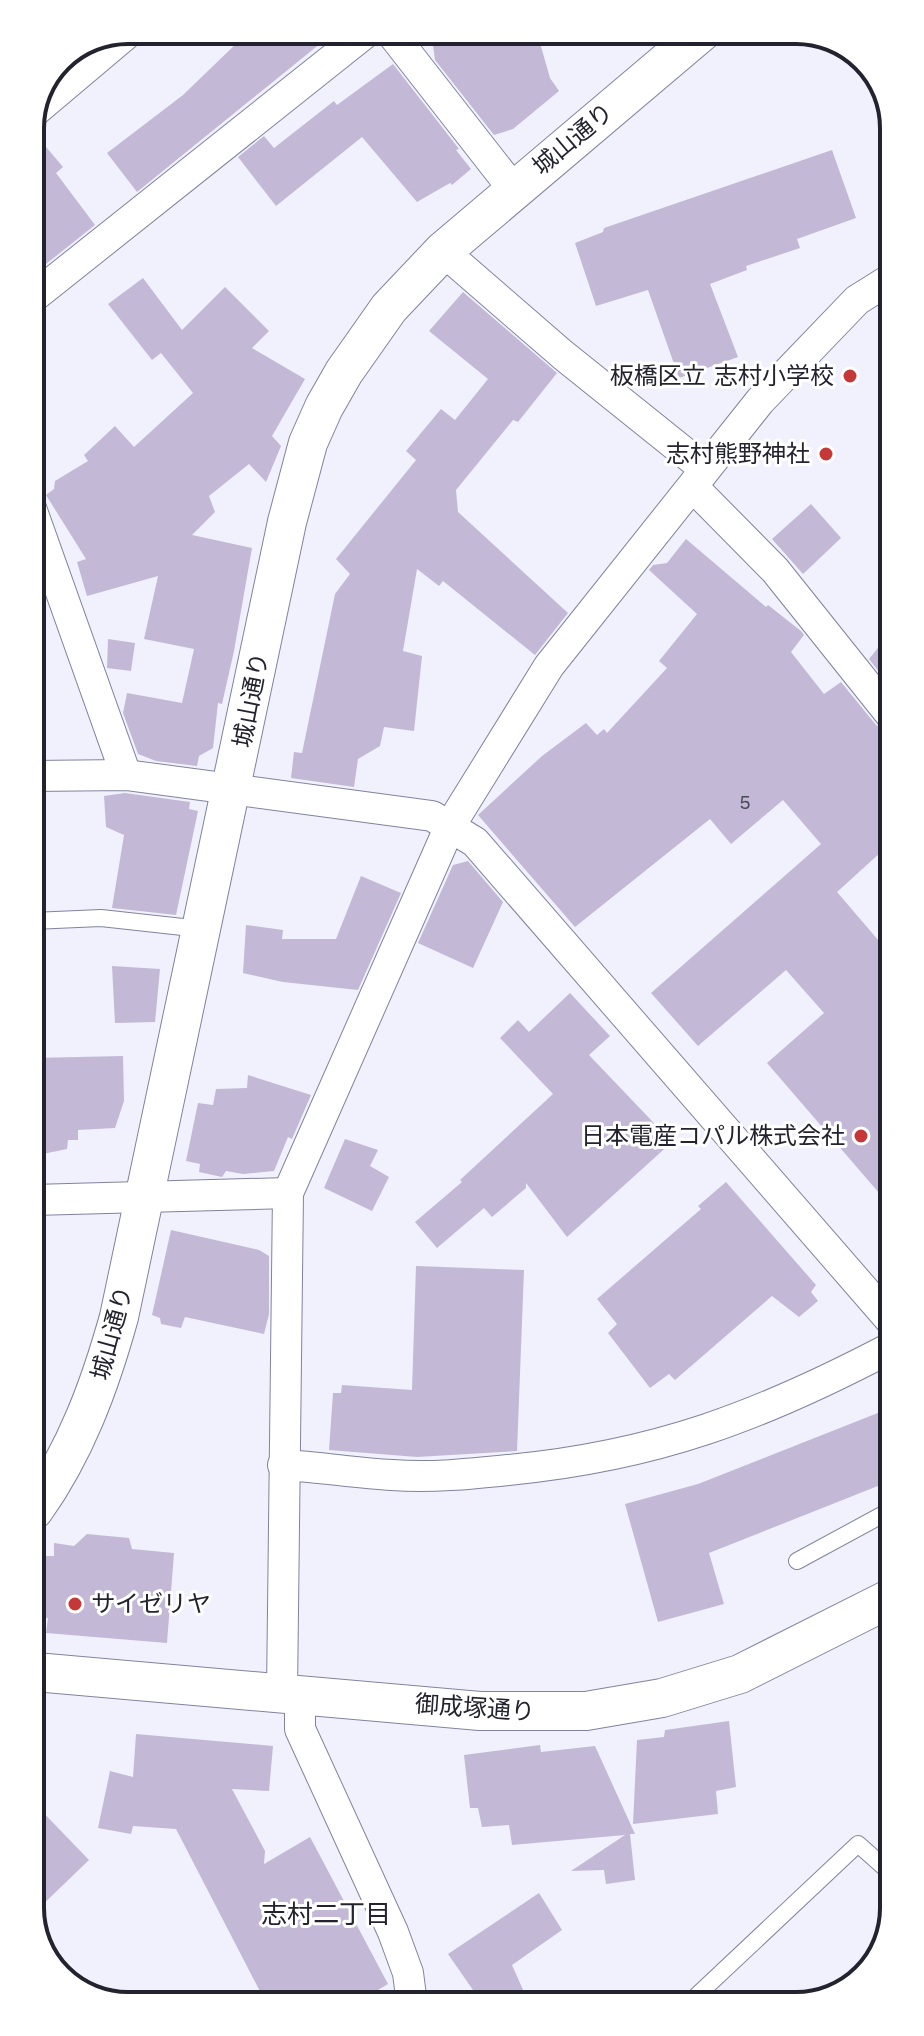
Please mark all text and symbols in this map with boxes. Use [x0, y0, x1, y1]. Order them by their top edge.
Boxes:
street label: 城山通り [527, 97, 619, 181]
place label: 板橋区立 志村小学校 [610, 362, 834, 390]
marker: 板橋区立 志村小学校 [841, 367, 859, 385]
place label: 志村熊野神社 [666, 440, 810, 468]
marker: 志村熊野神社 [817, 445, 835, 463]
street label: 城山通り [228, 650, 274, 750]
house number: 5 [739, 790, 751, 814]
place label: 日本電産コパル株式会社 [581, 1122, 845, 1150]
marker: 日本電産コパル株式会社 [852, 1127, 870, 1145]
street label: 城山通り [86, 1283, 138, 1383]
place label: サイゼリヤ [91, 1590, 211, 1618]
marker: サイゼリヤ [66, 1595, 84, 1613]
street label: 御成塚通り [414, 1690, 536, 1726]
district label: 志村二丁目 [261, 1899, 391, 1929]

